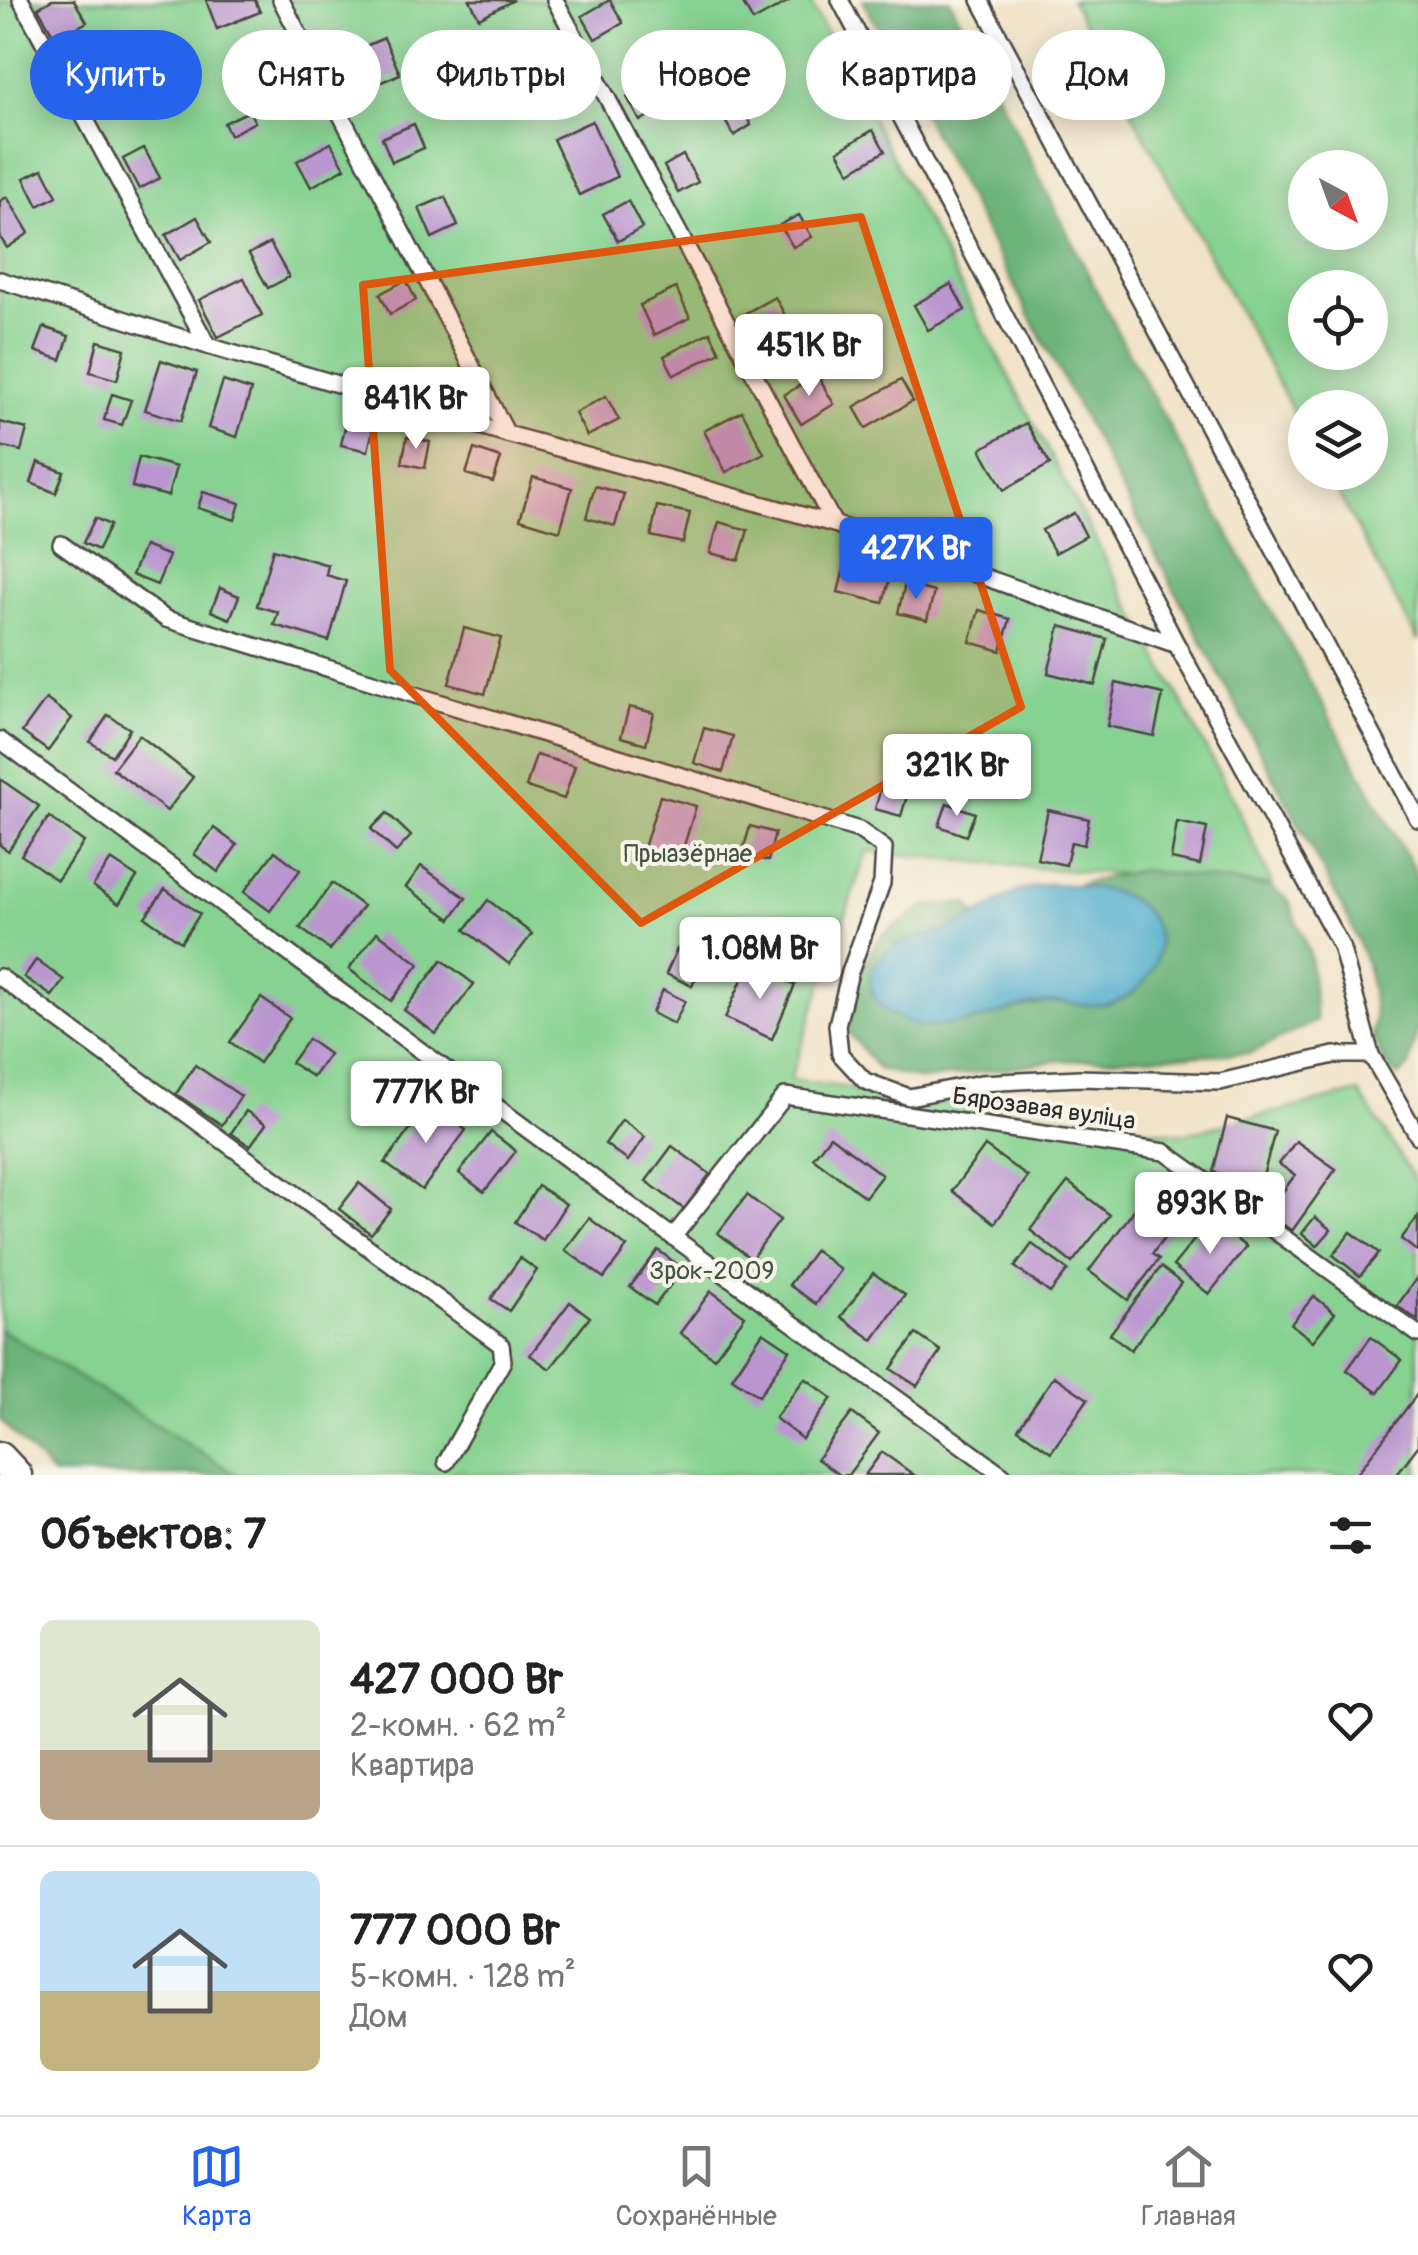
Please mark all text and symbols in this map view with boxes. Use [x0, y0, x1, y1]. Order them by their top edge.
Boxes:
chip: Купить [30, 30, 202, 120]
chip: Снять [222, 30, 381, 120]
chip: Фильтры [401, 30, 601, 120]
chip: Новое [621, 30, 786, 120]
chip: Квартира [806, 30, 1012, 120]
chip: Дом [1032, 30, 1165, 120]
north arrow [1288, 150, 1388, 250]
map controls [1288, 150, 1388, 490]
button: locate [1288, 270, 1388, 370]
pin: 451K Br [717, 314, 901, 399]
text: 451K Br [757, 326, 861, 366]
pin: 841K Br [324, 367, 508, 452]
text: 841K Br [365, 379, 467, 419]
button: layers [1288, 390, 1388, 490]
pin: 427K Br [824, 517, 1008, 602]
text: 427K Br [861, 529, 971, 569]
pin: 321K Br [865, 734, 1049, 819]
text: 321K Br [905, 746, 1009, 786]
park label: Прыазёрнае [624, 839, 753, 870]
pin: 1.08M Br [657, 917, 863, 1002]
text: 1.08M Br [701, 929, 819, 969]
pin: 777K Br [334, 1061, 518, 1146]
text: 777K Br [373, 1073, 479, 1113]
street label: Бярозавая вуліца [950, 1081, 1138, 1137]
pin: 893K Br [1118, 1172, 1302, 1257]
text: 893K Br [1157, 1184, 1263, 1224]
park label: Зрок-2009 [650, 1256, 774, 1287]
icon: filters [1323, 1508, 1378, 1563]
text: Объектов: 7 [40, 1509, 266, 1561]
text: 427 000 Br [350, 1654, 563, 1706]
icon: home [120, 1660, 240, 1780]
icon: heart [1323, 1693, 1378, 1748]
text: 2-комн. · 62 m² [350, 1706, 566, 1746]
text: Квартира [350, 1746, 474, 1786]
text: 777 000 Br [350, 1905, 560, 1957]
icon: home [120, 1911, 240, 2031]
icon: heart [1323, 1944, 1378, 1999]
text: 5-комн. · 128 m² [350, 1957, 576, 1997]
text: Дом [350, 1997, 407, 2037]
tab: Карта [182, 2139, 251, 2234]
tab: Сохранённые [615, 2139, 777, 2234]
tab: Главная [1141, 2139, 1236, 2234]

